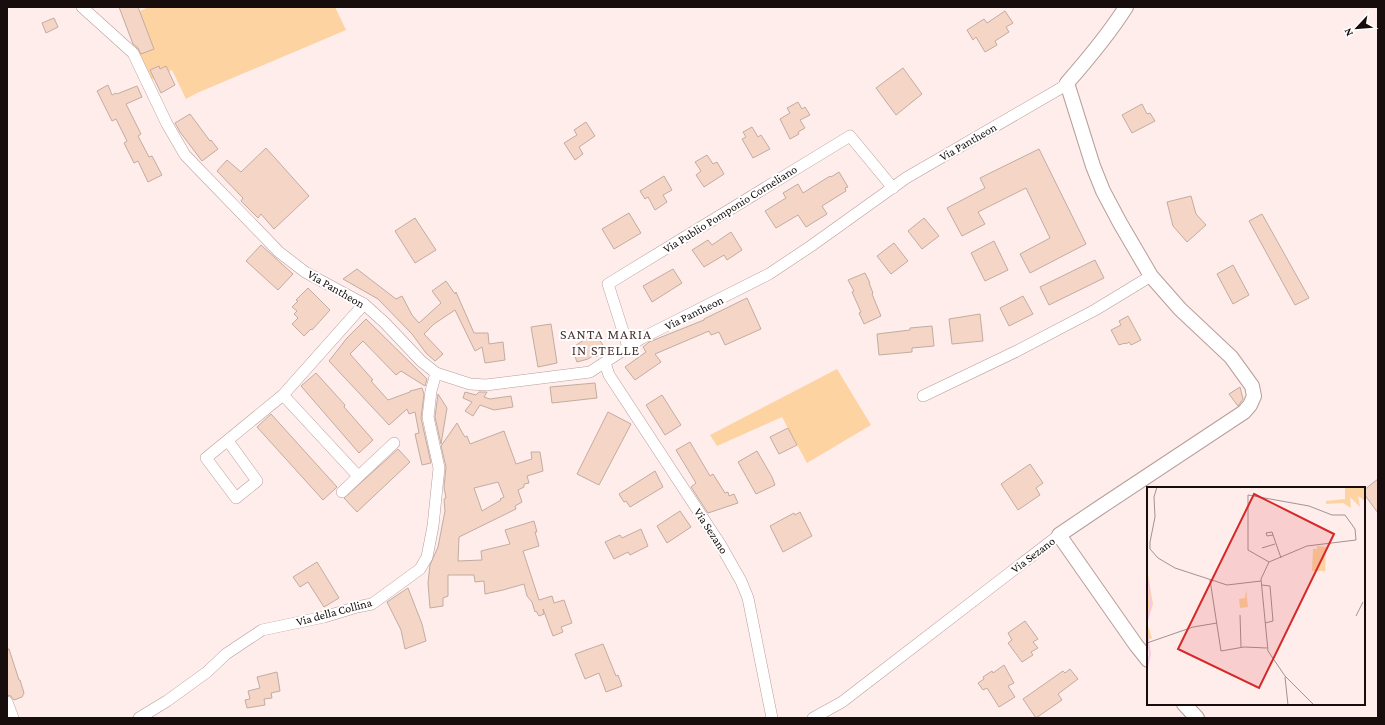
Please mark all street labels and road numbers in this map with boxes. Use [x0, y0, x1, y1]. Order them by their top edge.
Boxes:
street label: Via Pantheon [937, 120, 999, 164]
street label: Via Publio Pomponio Corneliano [660, 162, 800, 256]
street label: Via Pantheon [305, 267, 367, 311]
street label: Via Pantheon [662, 293, 726, 333]
street label: Via Sezano [691, 506, 731, 556]
street label: Via Sezano [1008, 534, 1058, 576]
street label: Via della Collina [295, 595, 374, 629]

